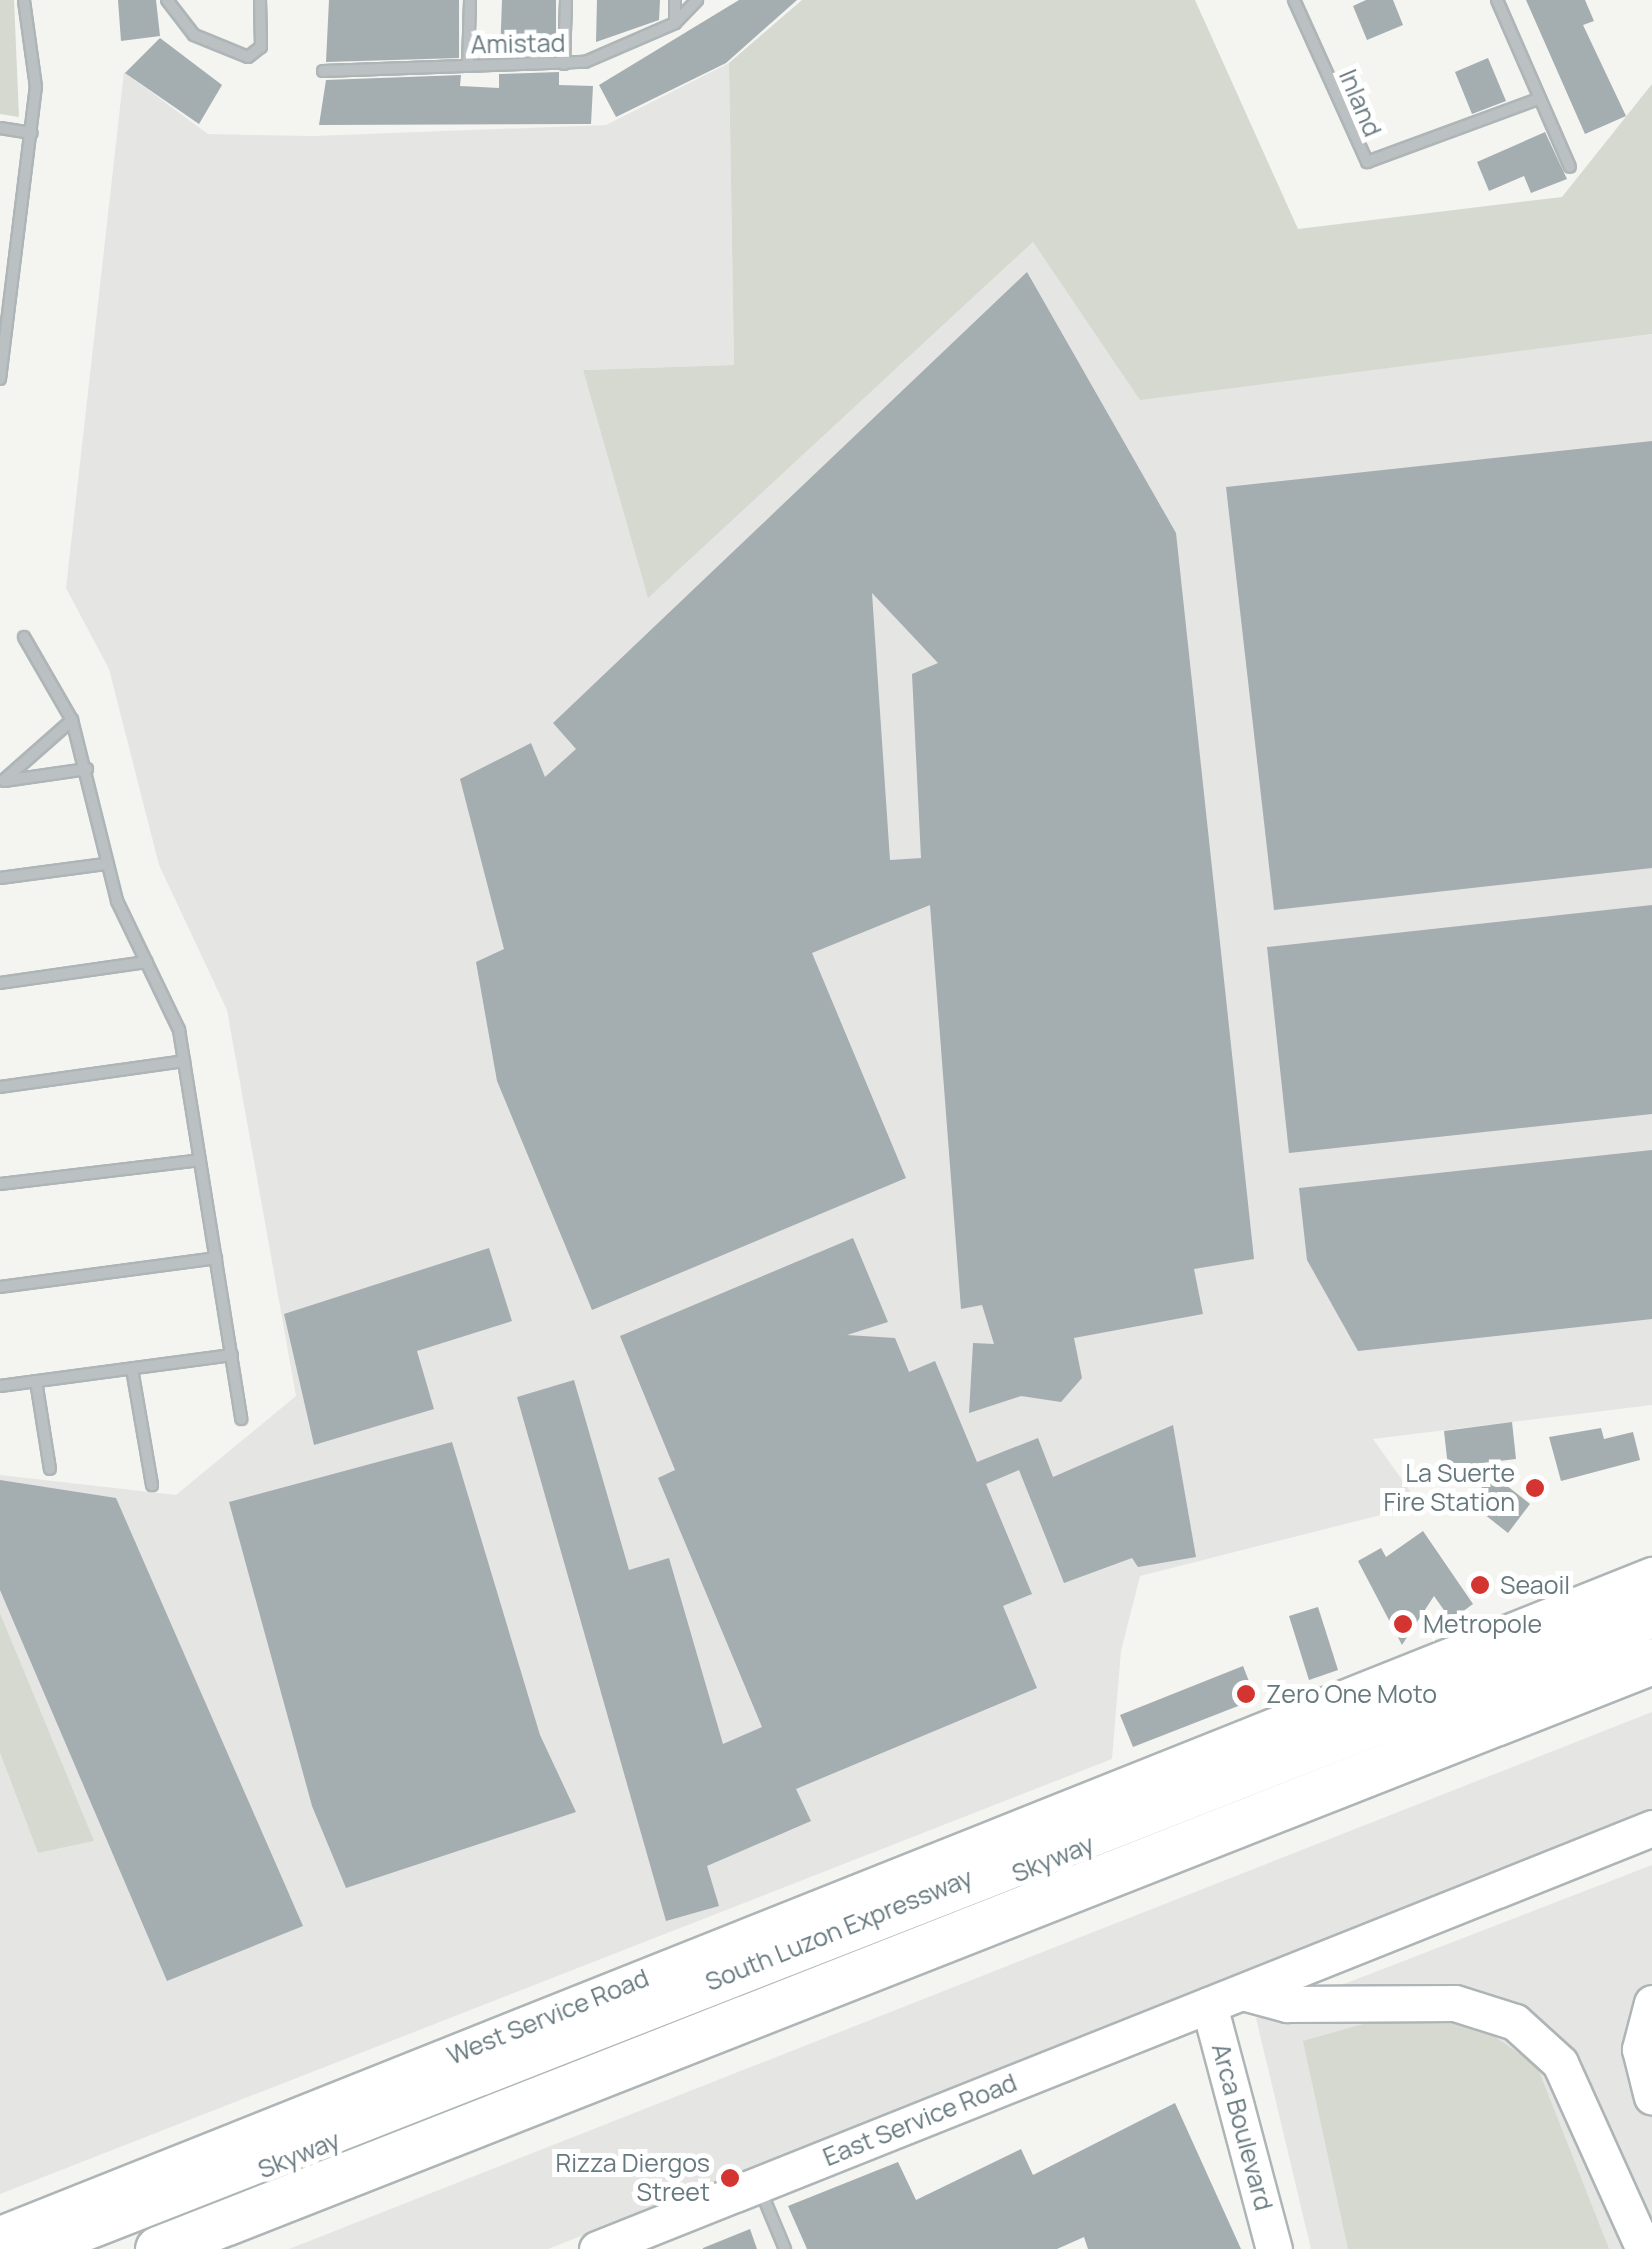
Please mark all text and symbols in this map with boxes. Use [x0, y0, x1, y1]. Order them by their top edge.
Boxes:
street label: Amistad [470, 28, 566, 60]
street label: Inland [1333, 65, 1387, 141]
place label: La Suerte Fire Station [1383, 1459, 1515, 1518]
marker: La Suerte Fire Station [1524, 1477, 1546, 1499]
place label: Seaoil [1500, 1570, 1570, 1600]
marker: Seaoil [1469, 1574, 1491, 1596]
place label: Metropole [1423, 1609, 1542, 1639]
marker: Metropole [1392, 1613, 1414, 1635]
place label: Zero One Moto [1266, 1679, 1437, 1709]
marker: Zero One Moto [1235, 1683, 1257, 1705]
street label: Skyway [1008, 1829, 1098, 1889]
street label: South Luzon Expressway [701, 1863, 977, 1997]
street label: West Service Road [443, 1963, 653, 2071]
street label: Arca Boulevard [1205, 2040, 1279, 2214]
street label: East Service Road [819, 2067, 1021, 2173]
street label: Skyway [254, 2125, 344, 2185]
place label: Rizza Diergos Street [555, 2149, 710, 2208]
marker: Rizza Diergos Street [719, 2167, 741, 2189]

